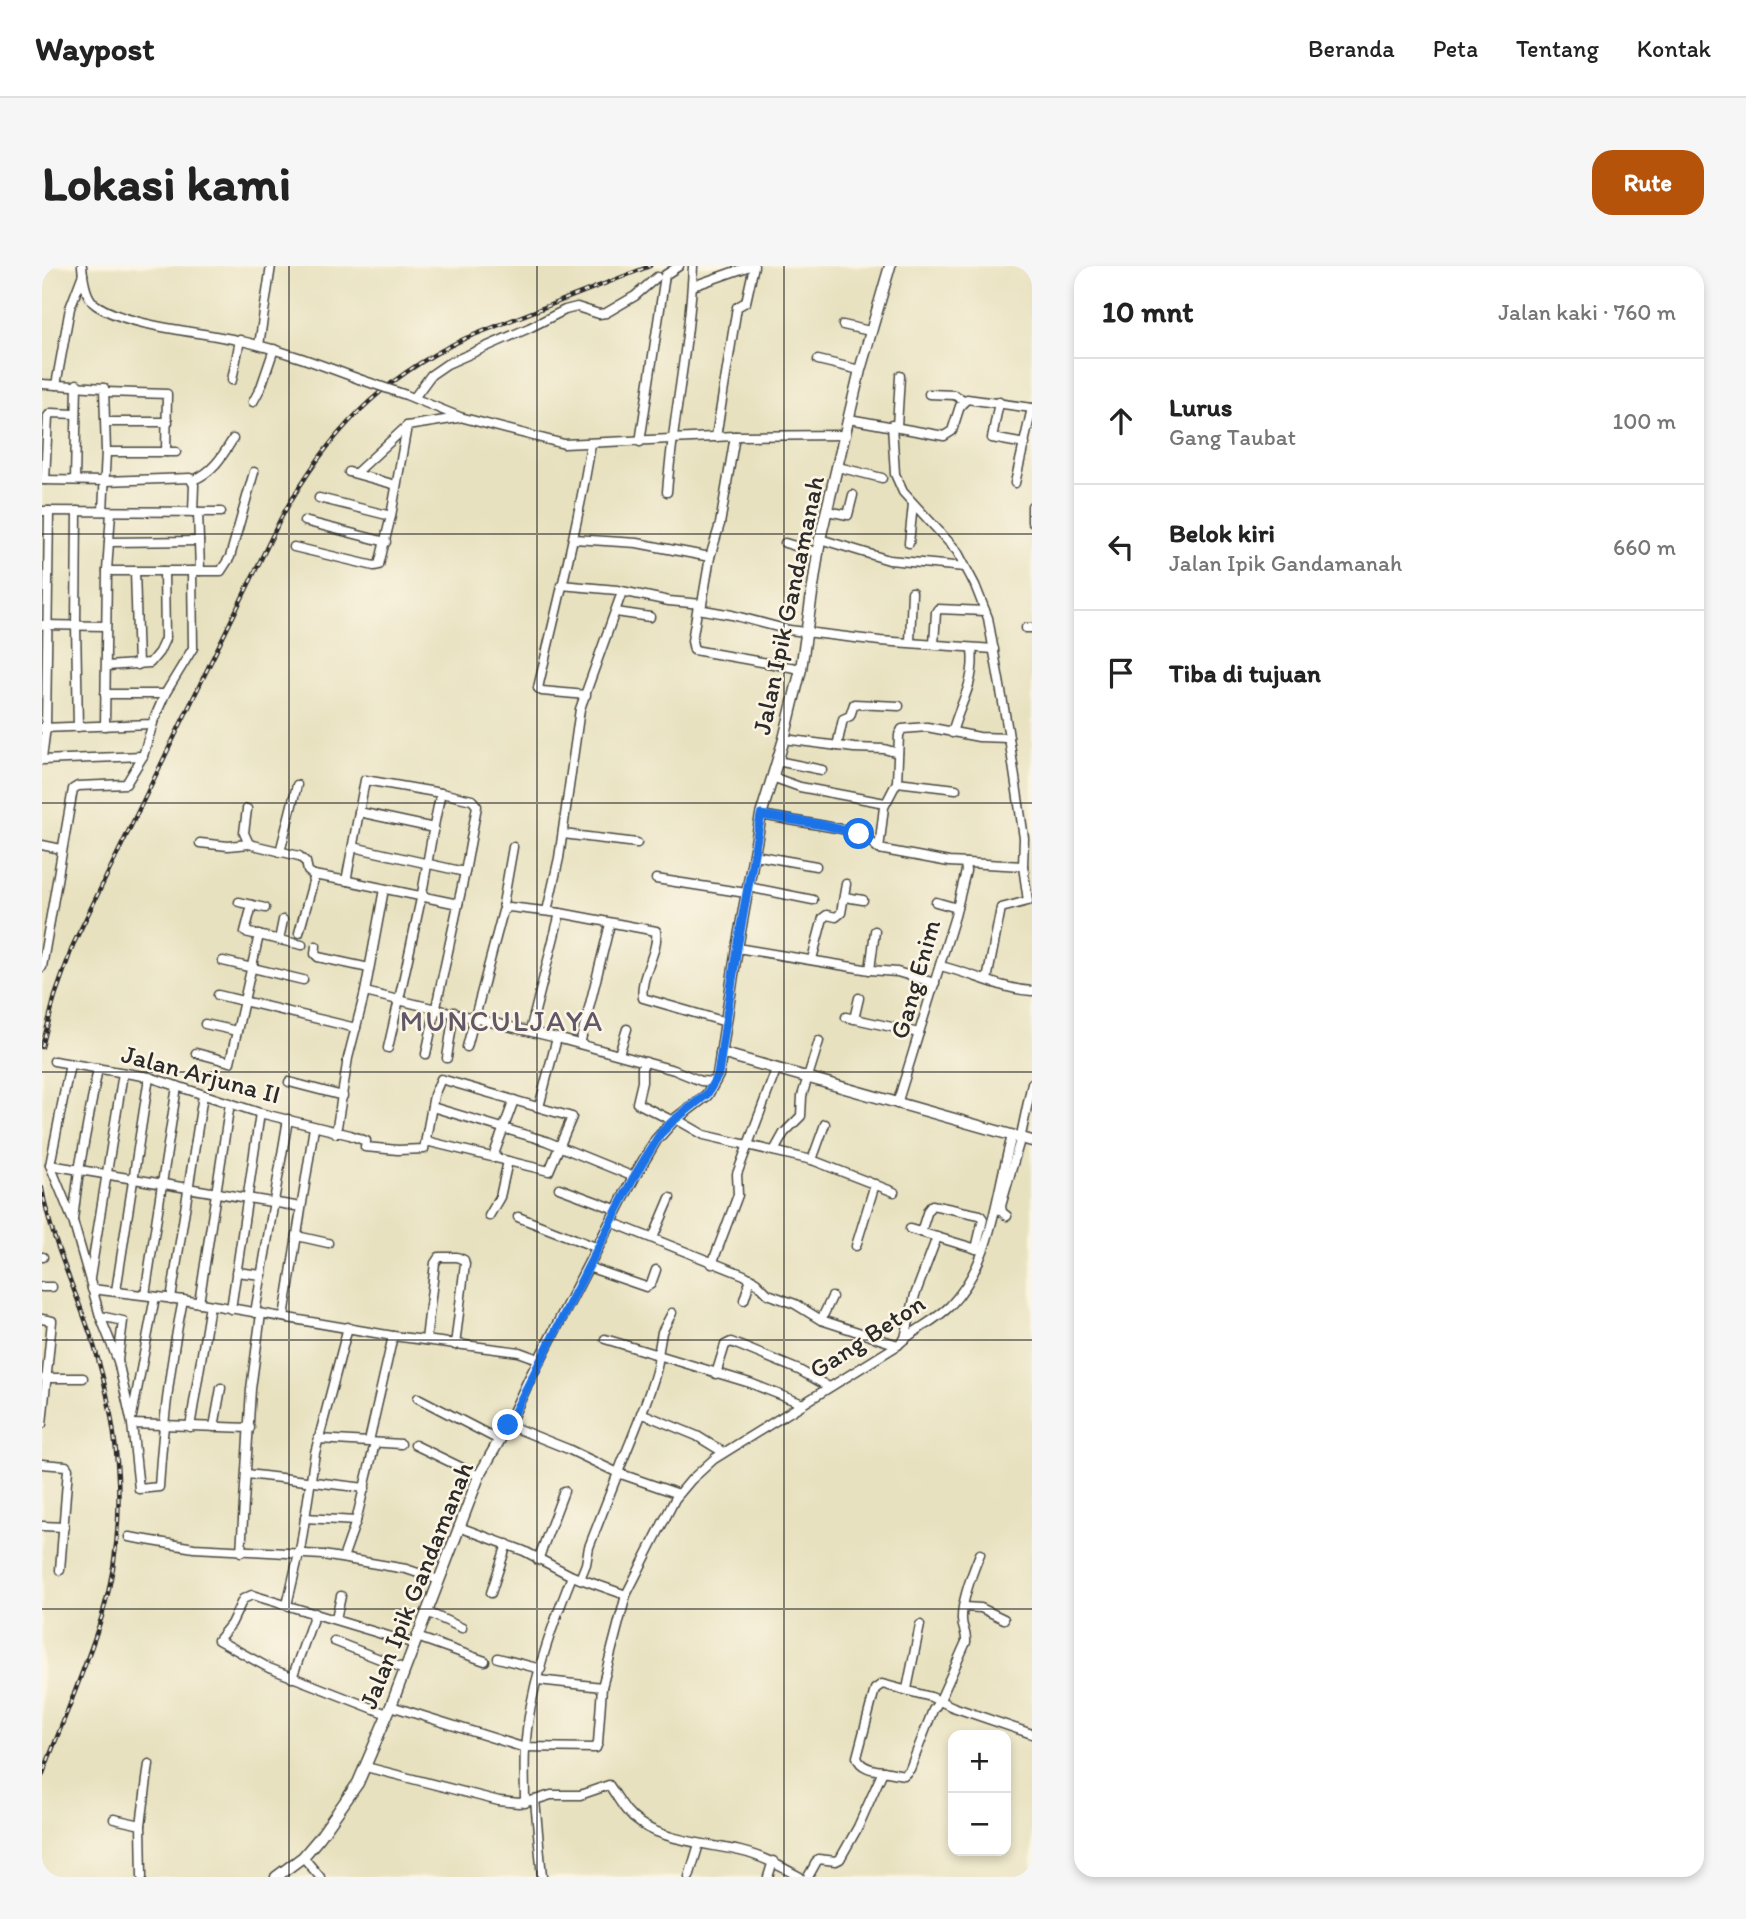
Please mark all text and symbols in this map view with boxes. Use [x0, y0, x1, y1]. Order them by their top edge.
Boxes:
text: Waypost [35, 29, 155, 68]
text: Beranda [1308, 34, 1395, 63]
text: Peta [1433, 34, 1478, 63]
text: Tentang [1516, 34, 1599, 63]
text: Kontak [1637, 34, 1711, 63]
button: Rute [1592, 150, 1704, 215]
text: Lokasi kami [42, 153, 291, 212]
text: 10 mnt [1102, 293, 1194, 330]
text: Jalan kaki · 760 m [1498, 298, 1676, 326]
text: Lurus [1169, 391, 1232, 423]
icon: ahead [1102, 402, 1140, 440]
text: 100 m [1612, 407, 1676, 435]
text: Gang Taubat [1169, 423, 1296, 451]
street label: Jalan Ipik Gandamanah [745, 473, 831, 737]
text: Belok kiri [1169, 517, 1275, 549]
icon: left [1102, 528, 1140, 566]
text: 660 m [1613, 533, 1676, 561]
text: Jalan Ipik Gandamanah [1169, 549, 1402, 577]
icon: arrive [1102, 654, 1140, 692]
text: Tiba di tujuan [1169, 657, 1321, 689]
route start [843, 818, 874, 849]
street label: Gang Enim [883, 915, 947, 1042]
district label: MUNCULJAYA [400, 1002, 604, 1039]
street label: Jalan Arjuna II [118, 1037, 284, 1111]
street label: Gang Beton [803, 1287, 931, 1385]
route end [492, 1409, 523, 1440]
street label: Jalan Ipik Gandamanah [352, 1457, 480, 1713]
map controls [948, 1730, 1011, 1856]
button: + [948, 1730, 1011, 1793]
button: − [948, 1793, 1011, 1856]

